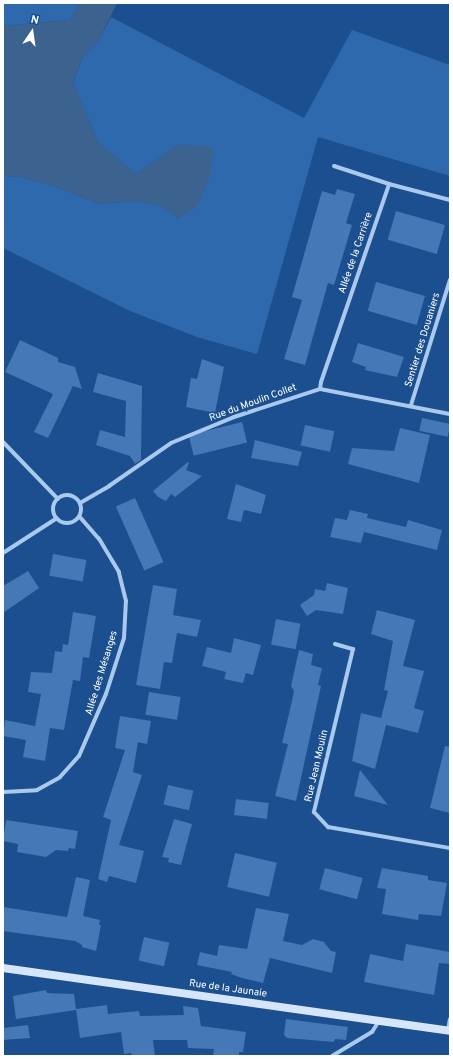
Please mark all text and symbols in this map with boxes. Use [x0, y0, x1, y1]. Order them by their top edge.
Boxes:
north arrow [12, 12, 52, 52]
text: N [29, 13, 40, 28]
street label: Allée de la Carrière [336, 211, 376, 295]
street label: Sentier des Douaniers [403, 291, 443, 389]
street label: Rue du Moulin Collet [208, 382, 298, 424]
street label: Allée des Mésanges [83, 629, 121, 717]
street label: Rue Jean Moulin [303, 729, 331, 803]
street label: Rue de la Jaunaie [188, 978, 268, 1000]

